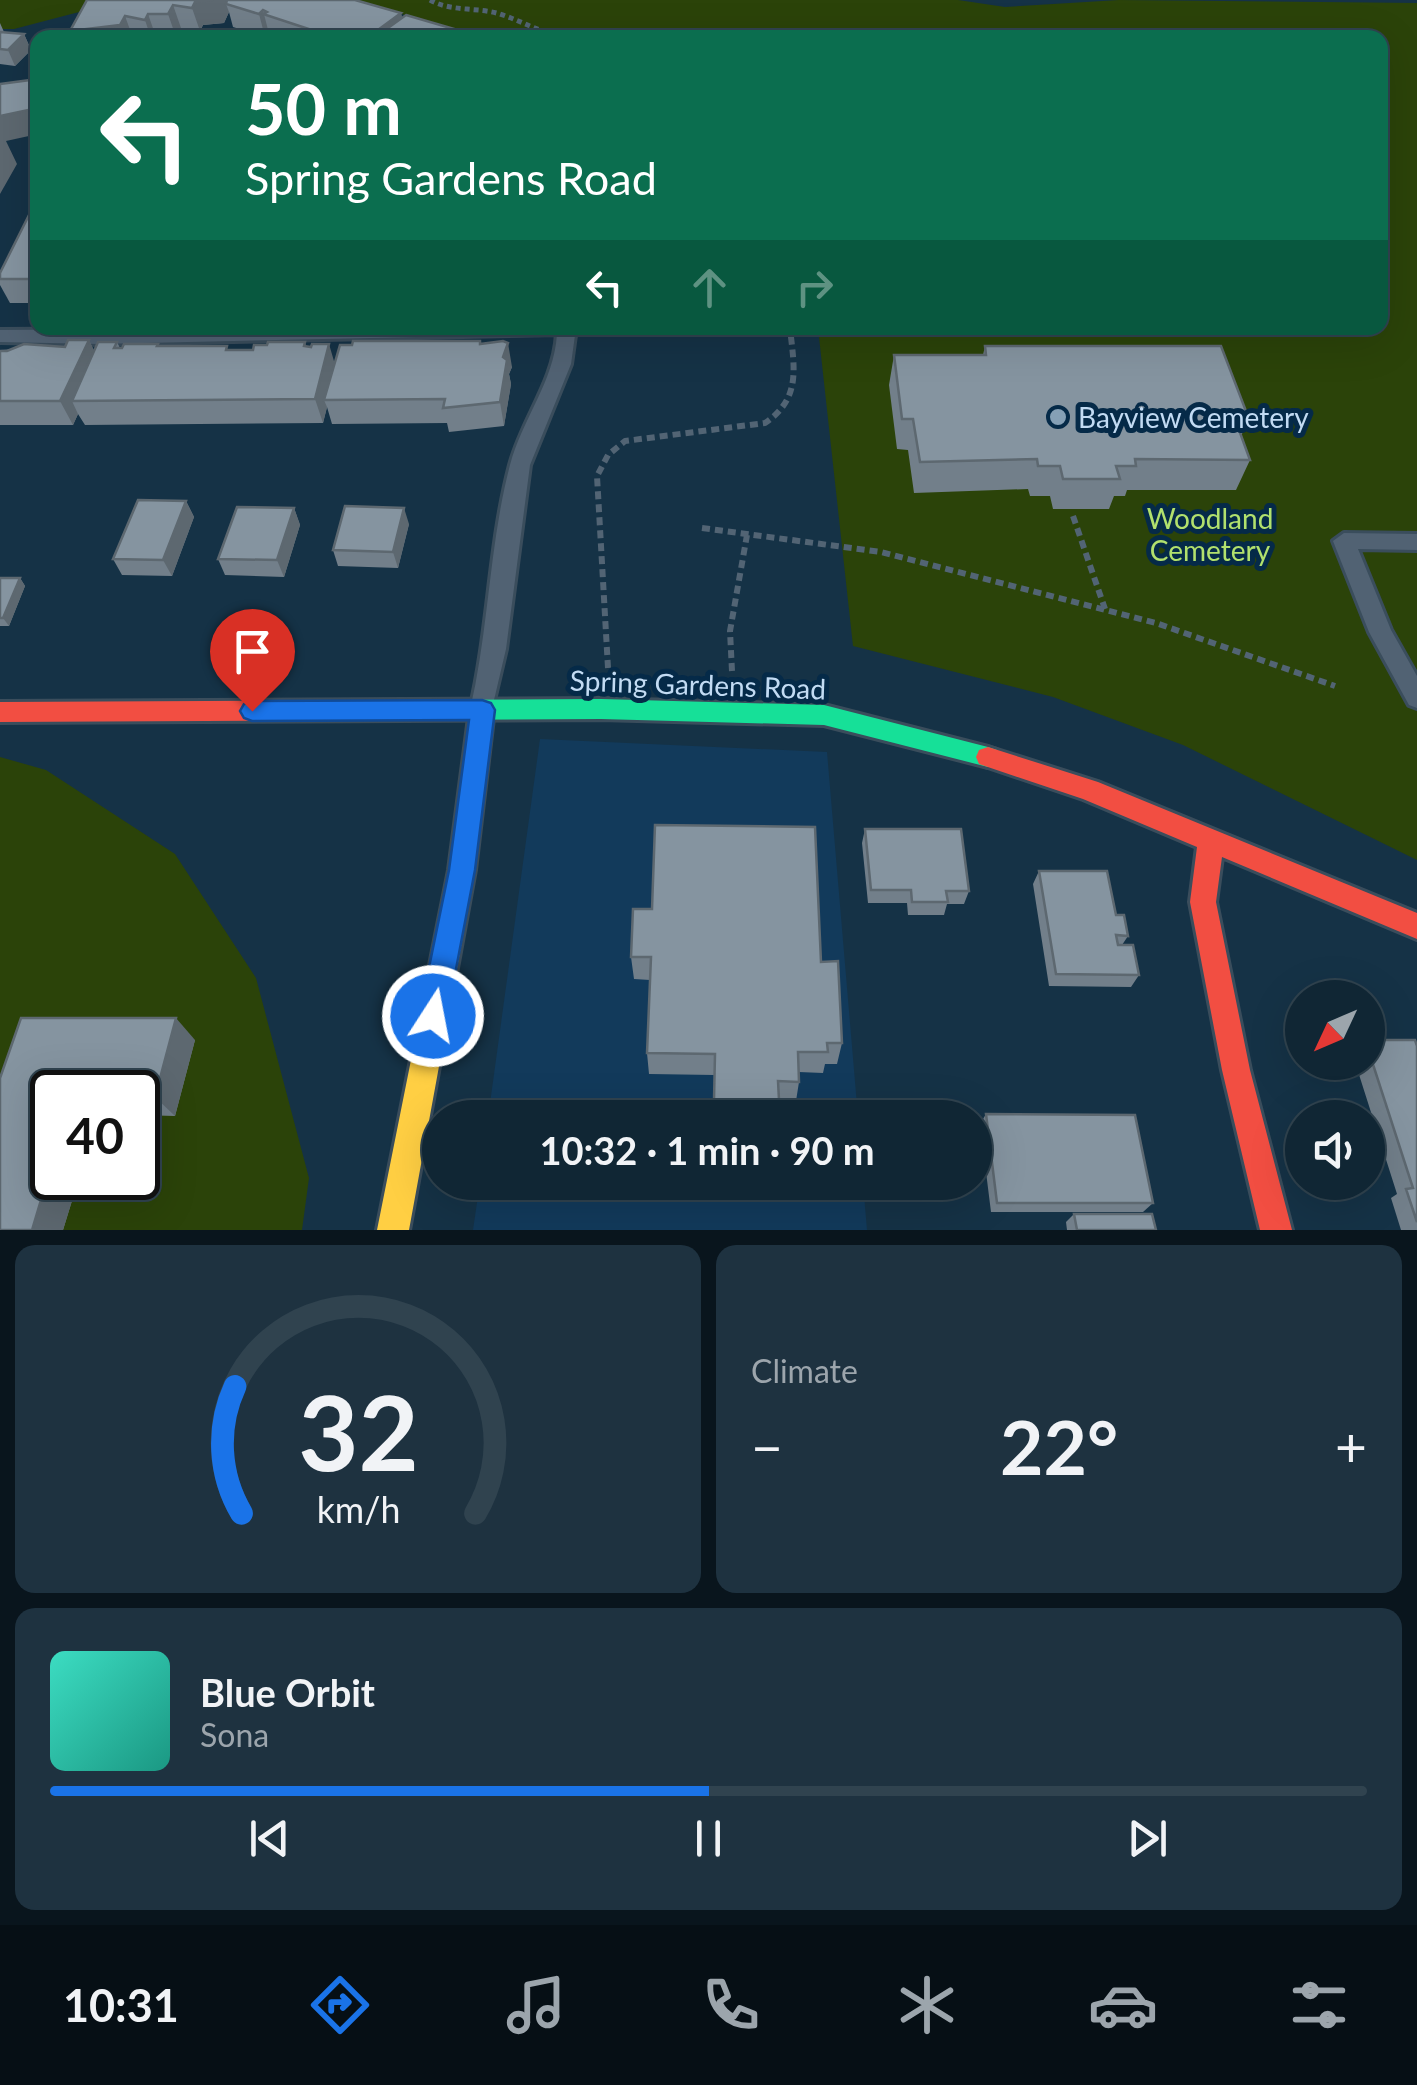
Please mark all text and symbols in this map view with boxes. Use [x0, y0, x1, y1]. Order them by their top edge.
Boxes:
text: 50 m [245, 66, 402, 150]
icon: left [80, 70, 210, 200]
text: Spring Gardens Road [245, 151, 657, 205]
icon: left [577, 260, 632, 315]
icon: ahead [682, 260, 737, 315]
icon: right [787, 260, 842, 315]
place label: Bayview Cemetery [1078, 400, 1309, 434]
marker: Bayview Cemetery [1047, 406, 1069, 428]
park label: Woodland Cemetery [1147, 501, 1273, 567]
pin [210, 609, 295, 712]
icon: arrive [225, 624, 280, 679]
street label: Spring Gardens Road [569, 663, 827, 705]
position arrow [381, 964, 485, 1068]
north arrow [1285, 980, 1385, 1080]
map controls [1285, 980, 1385, 1200]
speed limit sign: 40 [30, 1070, 160, 1200]
button: sound [1285, 1100, 1385, 1200]
text: 10:32 · 1 min · 90 m [539, 1127, 875, 1173]
text: Climate [751, 1351, 858, 1390]
text: 32 [298, 1368, 418, 1493]
text: 22° [1000, 1401, 1118, 1491]
text: − [751, 1413, 783, 1479]
text: + [1335, 1413, 1367, 1479]
text: km/h [316, 1488, 400, 1531]
text: Blue Orbit [200, 1669, 375, 1715]
text: Sona [200, 1715, 269, 1754]
icon: previous [242, 1811, 297, 1866]
icon: pause [681, 1811, 736, 1866]
icon: next [1120, 1811, 1175, 1866]
icon: directions [305, 1970, 375, 2040]
icon: music [501, 1970, 571, 2040]
icon: phone [696, 1970, 766, 2040]
icon: climate [892, 1970, 962, 2040]
icon: car [1088, 1970, 1158, 2040]
icon: filters [1284, 1970, 1354, 2040]
text: 10:31 [63, 1978, 179, 2032]

